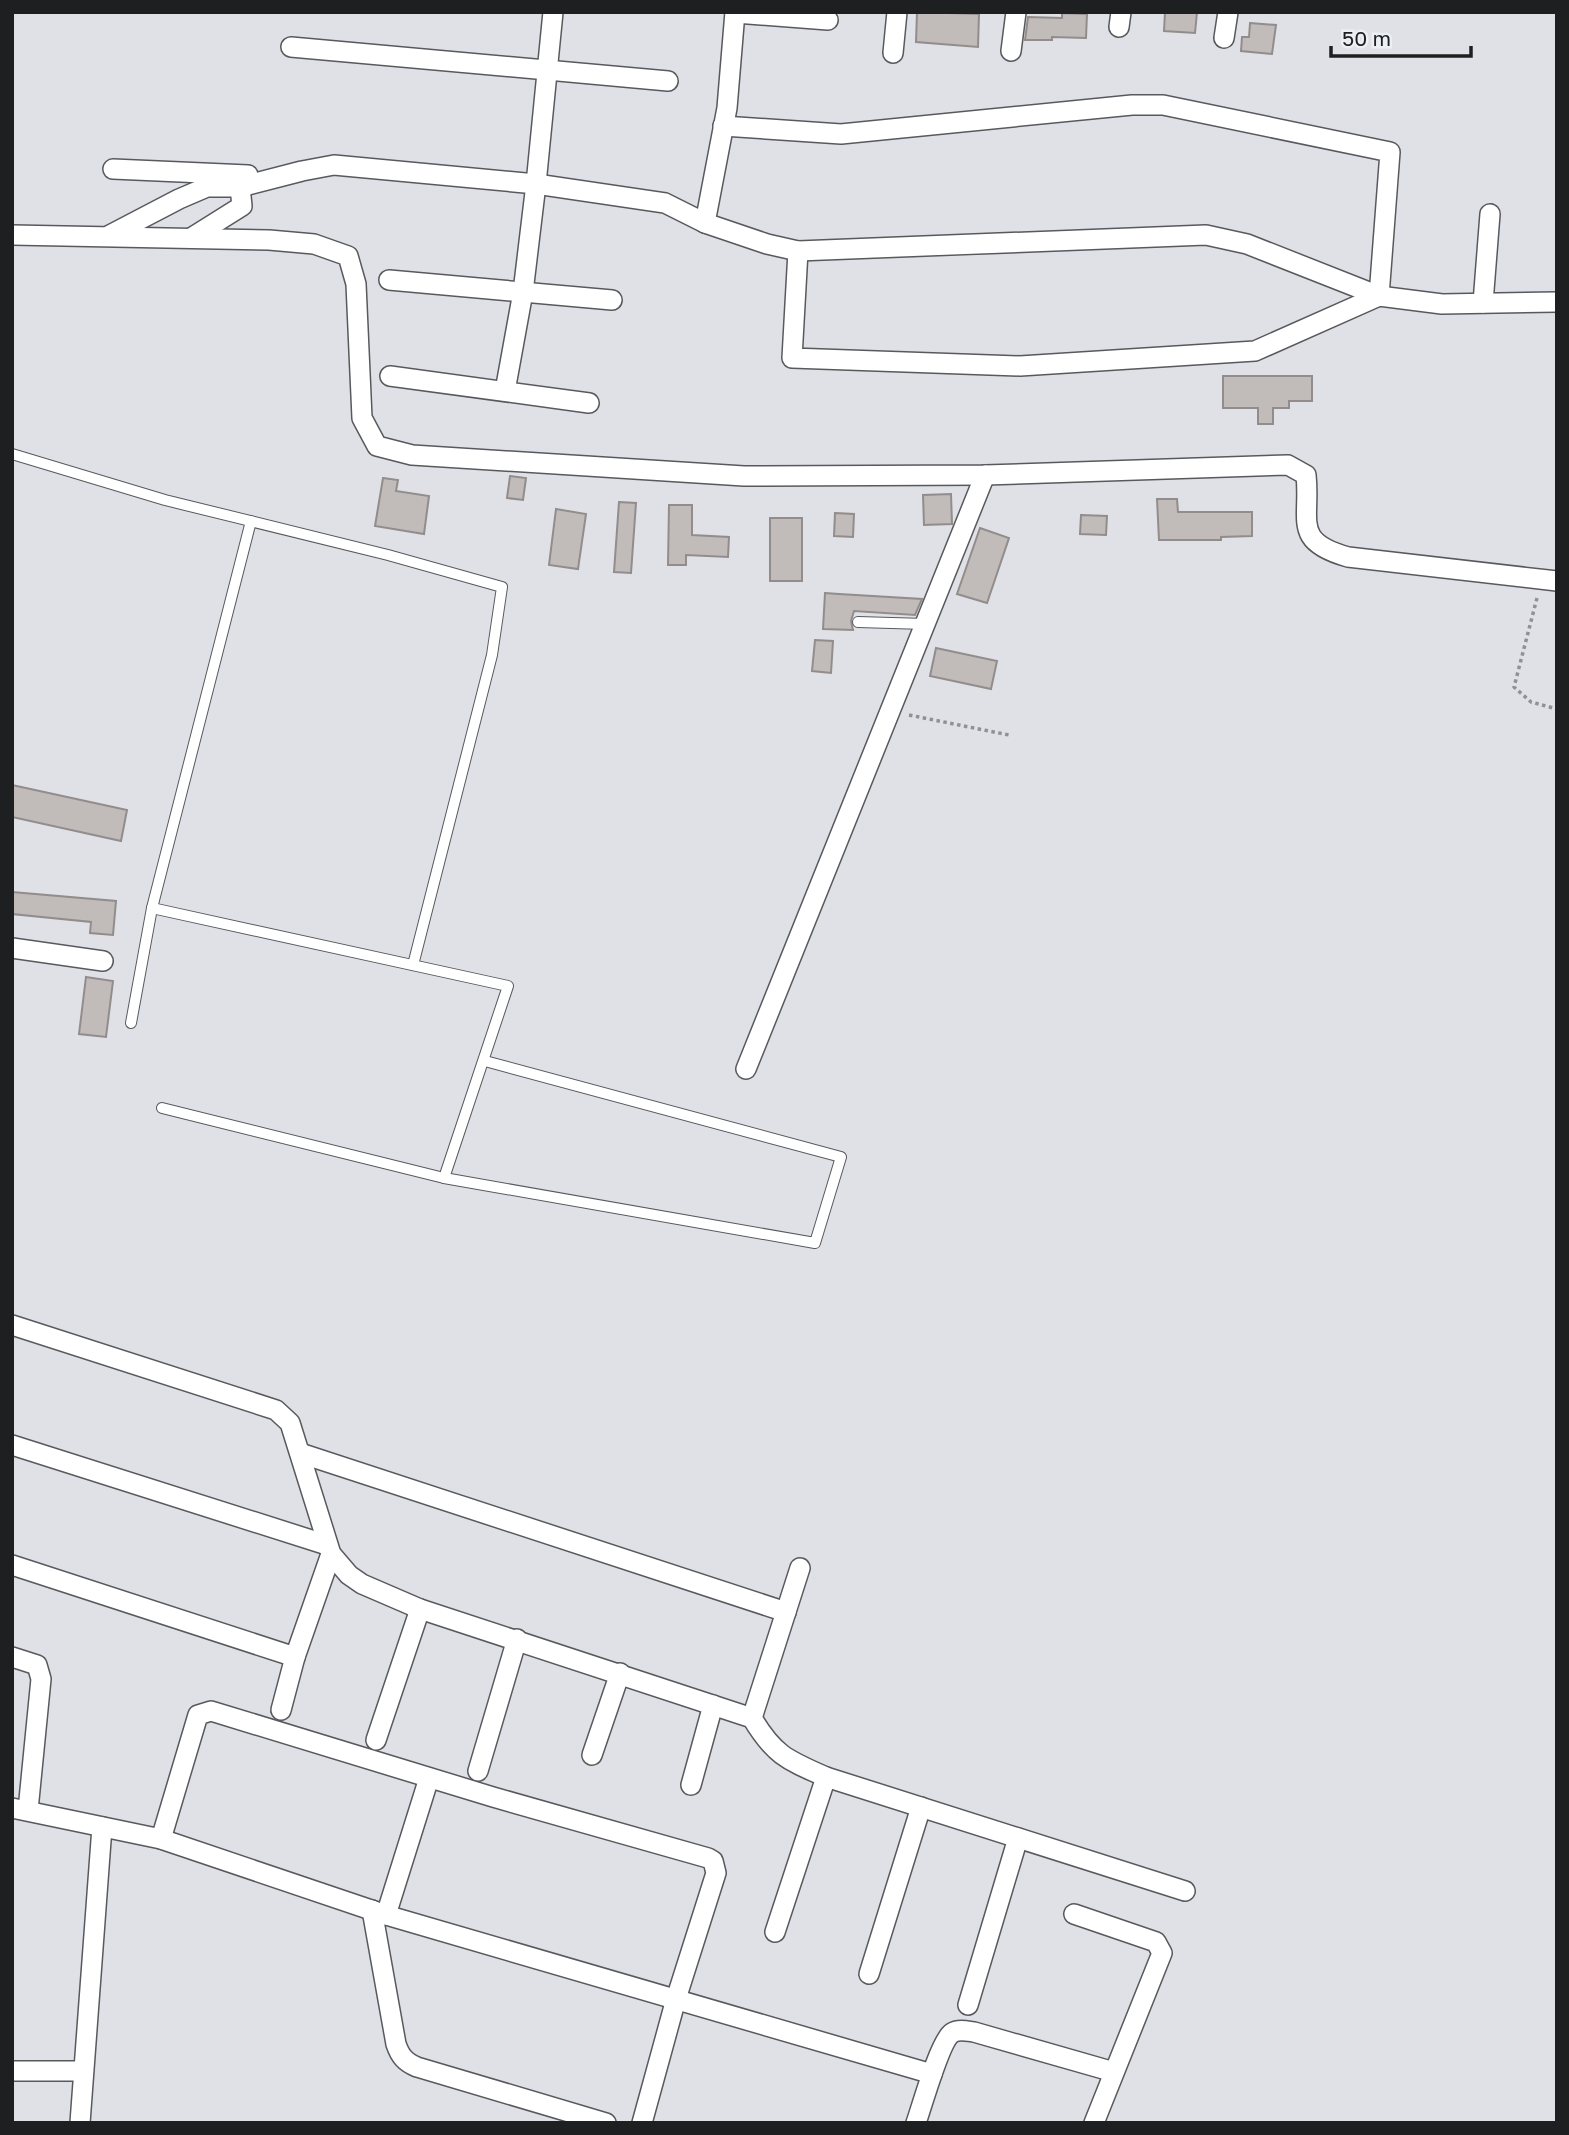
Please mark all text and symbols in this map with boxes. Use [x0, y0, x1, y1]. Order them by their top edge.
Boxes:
scale bar [1331, 14, 1471, 58]
text: 50 m [1342, 25, 1391, 51]

